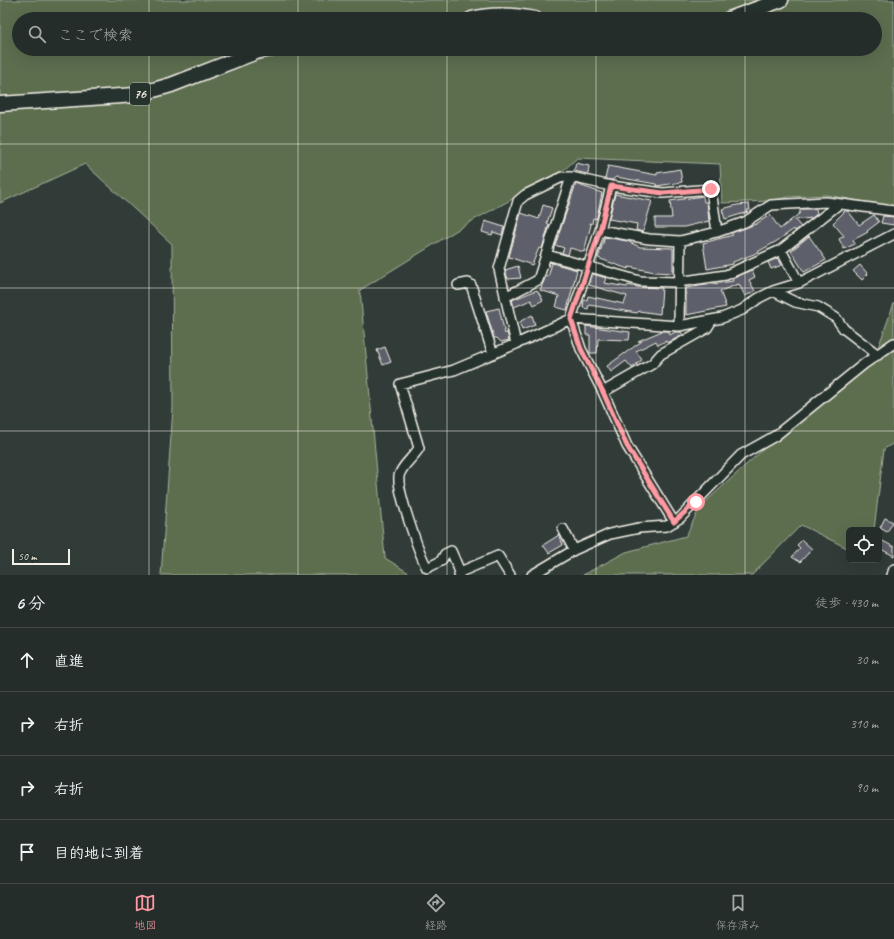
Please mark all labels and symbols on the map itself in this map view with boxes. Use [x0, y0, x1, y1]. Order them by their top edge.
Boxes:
road number: 76 [130, 83, 150, 105]
route end [702, 180, 720, 198]
route start [687, 493, 705, 511]
scale bar [12, 547, 70, 566]

